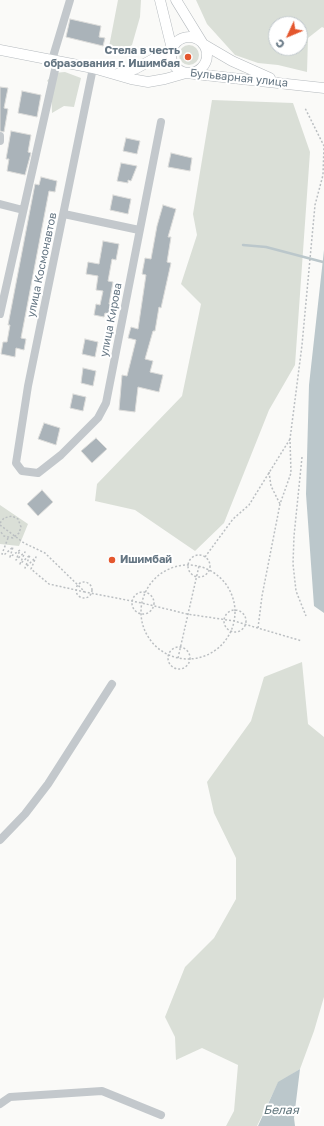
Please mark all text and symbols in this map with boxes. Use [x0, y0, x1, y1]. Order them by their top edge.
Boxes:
north arrow [268, 16, 308, 56]
text: С [272, 37, 287, 51]
place label: Стела в честь образования г. Ишимбая [44, 44, 180, 70]
marker: Стела в честь образования г. Ишимбая [183, 52, 193, 62]
street label: Бульварная улица [189, 66, 289, 90]
street label: улица Космонавтов [24, 211, 60, 319]
street label: улица Кирова [97, 282, 125, 358]
place label: Ишимбай [120, 553, 172, 567]
marker: Ишимбай [107, 555, 117, 565]
water label: Белая [263, 1103, 299, 1117]

